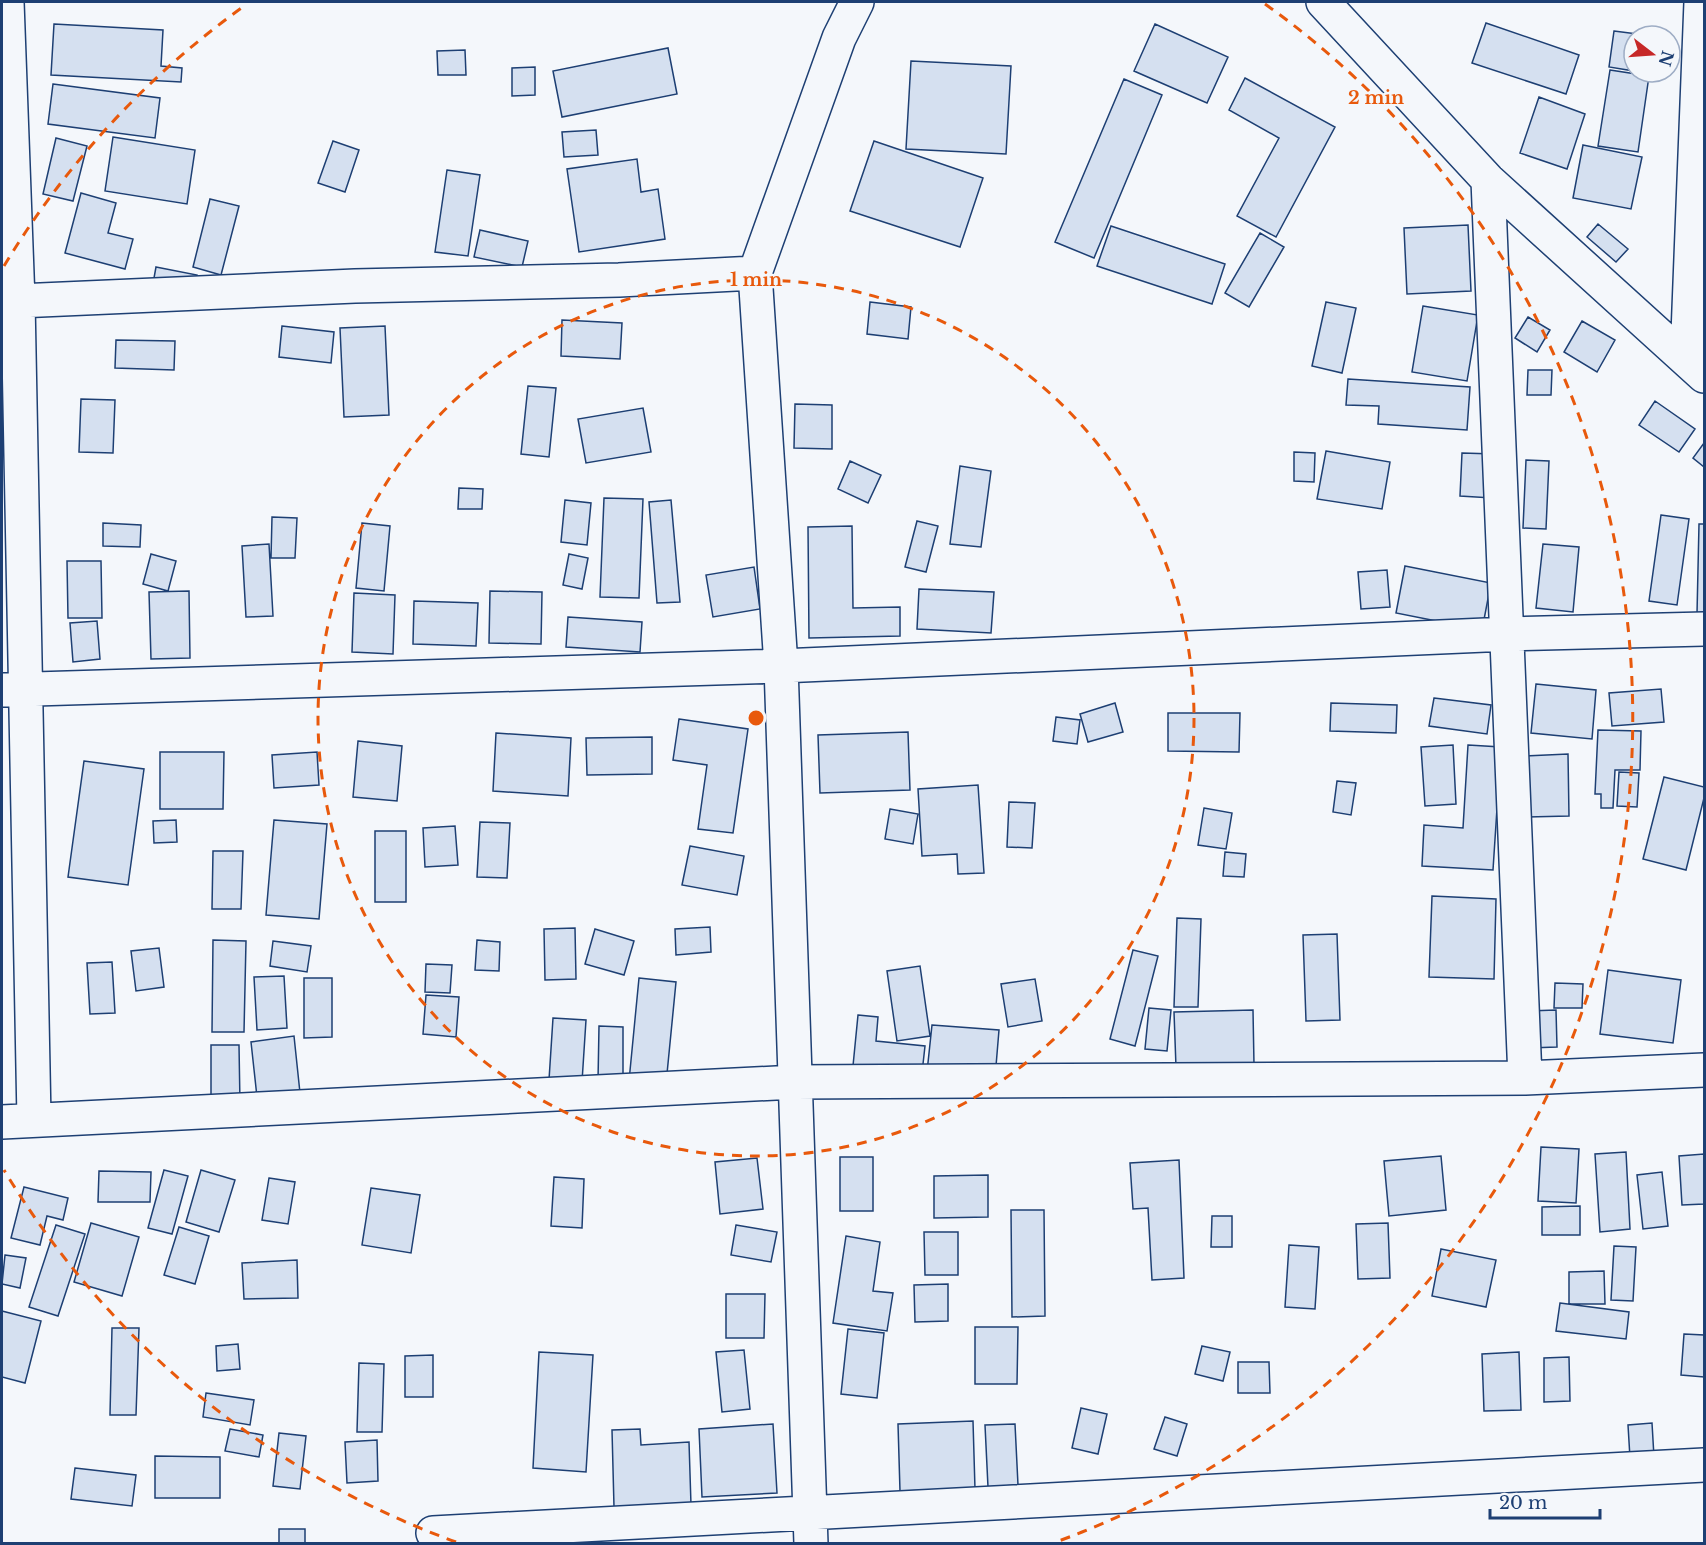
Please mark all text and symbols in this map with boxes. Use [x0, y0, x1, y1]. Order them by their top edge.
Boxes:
north arrow [1622, 24, 1682, 84]
text: N [1655, 48, 1678, 69]
text: 2 min [1348, 87, 1404, 109]
text: 1 min [730, 269, 782, 291]
centre of rings [746, 708, 766, 728]
scale bar [1490, 1482, 1600, 1520]
text: 20 m [1499, 1492, 1547, 1514]

